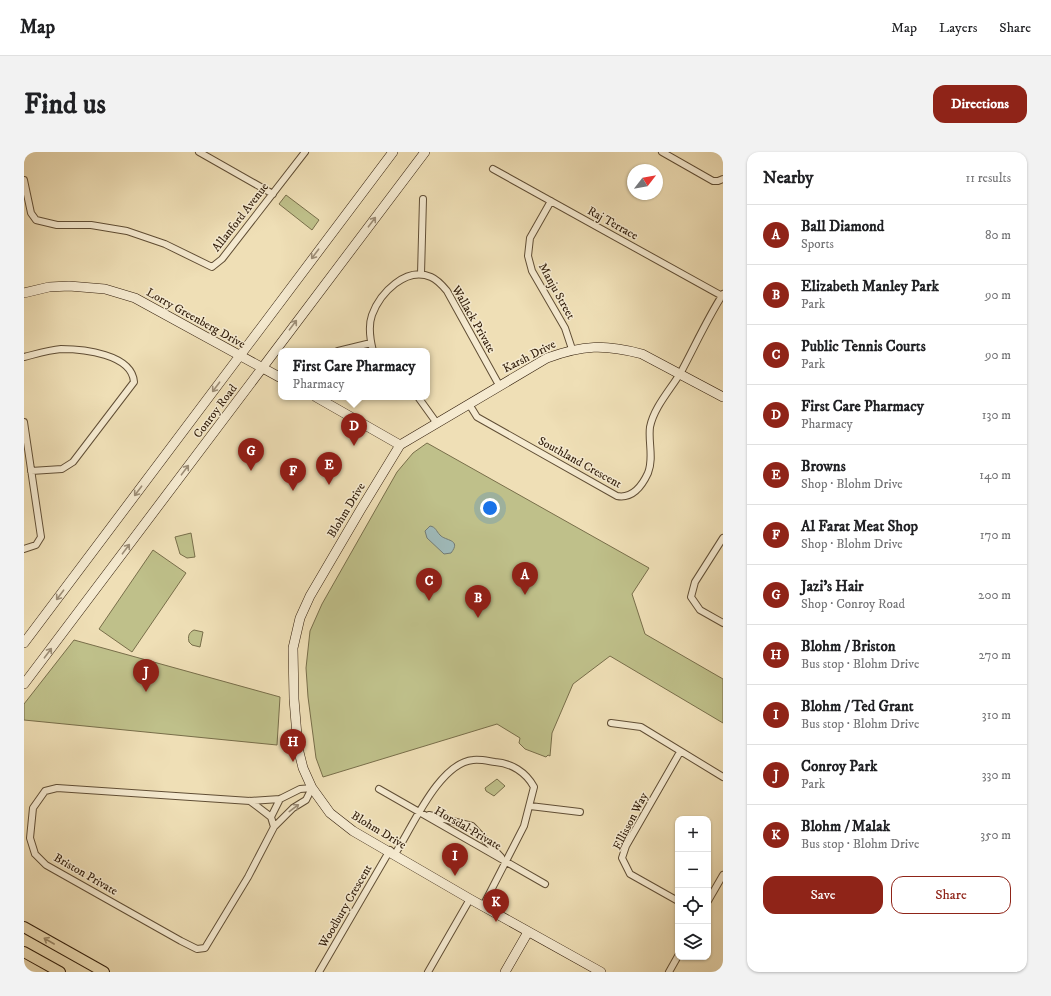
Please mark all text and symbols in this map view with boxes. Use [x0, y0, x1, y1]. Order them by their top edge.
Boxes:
text: Map [20, 16, 55, 39]
text: Map [891, 19, 917, 37]
text: Layers [939, 19, 977, 37]
text: Share [999, 19, 1031, 37]
button: Directions [933, 85, 1027, 123]
text: Find us [24, 87, 106, 122]
north arrow [627, 164, 663, 200]
text: Nearby [763, 167, 813, 189]
text: 11 results [965, 170, 1011, 186]
street label: Allanford Avenue [209, 180, 272, 255]
street label: Raj Terrace [585, 203, 641, 243]
one-way arrow [368, 216, 376, 227]
text: Ball Diamond [801, 217, 884, 236]
text: A [772, 227, 780, 243]
text: 80 m [985, 227, 1011, 243]
text: Sports [801, 236, 834, 252]
one-way arrow [311, 249, 319, 260]
street label: Manju Street [535, 260, 578, 322]
text: Elizabeth Manley Park [801, 277, 939, 296]
street label: Wallack Private [448, 282, 499, 356]
street label: Lorry Greenberg Drive [144, 285, 248, 352]
text: B [772, 287, 780, 303]
text: 90 m [985, 287, 1011, 303]
text: Park [801, 296, 825, 312]
one-way arrow [289, 320, 297, 331]
street label: Karsh Drive [500, 337, 558, 376]
text: Public Tennis Courts [801, 337, 926, 356]
text: C [772, 347, 780, 363]
text: 90 m [985, 347, 1011, 363]
popup [278, 348, 430, 400]
text: Park [801, 356, 825, 372]
text: First Care Pharmacy [293, 357, 415, 376]
text: Pharmacy [293, 376, 344, 392]
street label: Conroy Road [190, 381, 241, 441]
one-way arrow [212, 381, 220, 392]
text: First Care Pharmacy [801, 397, 924, 416]
text: D [771, 407, 781, 423]
text: 130 m [982, 407, 1011, 423]
pin: D [341, 413, 367, 446]
text: Pharmacy [801, 416, 853, 432]
street label: Southland Crescent [535, 433, 624, 492]
pin: G [238, 438, 264, 471]
pin: E [316, 452, 342, 485]
text: Browns [801, 457, 846, 476]
pin: F [280, 458, 306, 491]
one-way arrow [181, 464, 189, 475]
text: E [771, 467, 781, 483]
text: 140 m [979, 467, 1011, 483]
text: Shop · Blohm Drive [801, 476, 903, 492]
street label: Blohm Drive [324, 480, 369, 540]
one-way arrow [134, 485, 142, 496]
your location [480, 498, 500, 518]
text: Al Farat Meat Shop [801, 517, 918, 536]
text: F [772, 527, 780, 543]
text: 170 m [980, 527, 1011, 543]
text: Shop · Blohm Drive [801, 536, 903, 552]
one-way arrow [122, 543, 130, 554]
pin: A [512, 562, 538, 595]
pin: C [416, 568, 442, 601]
text: Jazi's Hair [801, 577, 864, 596]
pin: B [465, 585, 491, 618]
text: G [771, 587, 781, 603]
text: 200 m [978, 587, 1011, 603]
one-way arrow [56, 590, 64, 601]
text: Shop · Conroy Road [801, 596, 905, 612]
text: Blohm / Briston [801, 637, 896, 656]
one-way arrow [43, 647, 52, 658]
text: H [771, 647, 781, 663]
text: 270 m [979, 647, 1011, 663]
text: Bus stop · Blohm Drive [801, 656, 919, 672]
pin: J [133, 659, 159, 692]
text: Blohm / Ted Grant [801, 697, 914, 716]
text: I [773, 707, 779, 723]
text: 310 m [982, 707, 1011, 723]
text: Bus stop · Blohm Drive [801, 716, 919, 732]
pin: H [280, 729, 306, 762]
text: Conroy Park [801, 757, 877, 776]
text: J [773, 767, 779, 783]
text: 330 m [982, 767, 1011, 783]
text: Park [801, 776, 825, 792]
street label: Ellisson Way [610, 790, 651, 852]
street label: Horsdal Private [431, 803, 504, 854]
one-way arrow [288, 804, 299, 812]
street label: Blohm Drive [349, 808, 409, 853]
map controls [675, 816, 711, 960]
button: + [675, 816, 711, 852]
text: Blohm / Malak [801, 817, 890, 836]
text: K [771, 827, 781, 843]
text: 350 m [980, 827, 1011, 843]
text: Bus stop · Blohm Drive [801, 836, 919, 852]
pin: I [442, 843, 468, 876]
street label: Briston Private [51, 850, 120, 899]
button: − [675, 852, 711, 888]
street label: Woodbury Crescent [315, 862, 375, 951]
button: Save [763, 876, 883, 914]
button: Share [891, 876, 1011, 914]
button: locate [675, 888, 711, 924]
pin: K [483, 889, 509, 922]
button: layers [675, 924, 711, 960]
one-way arrow [44, 937, 56, 944]

